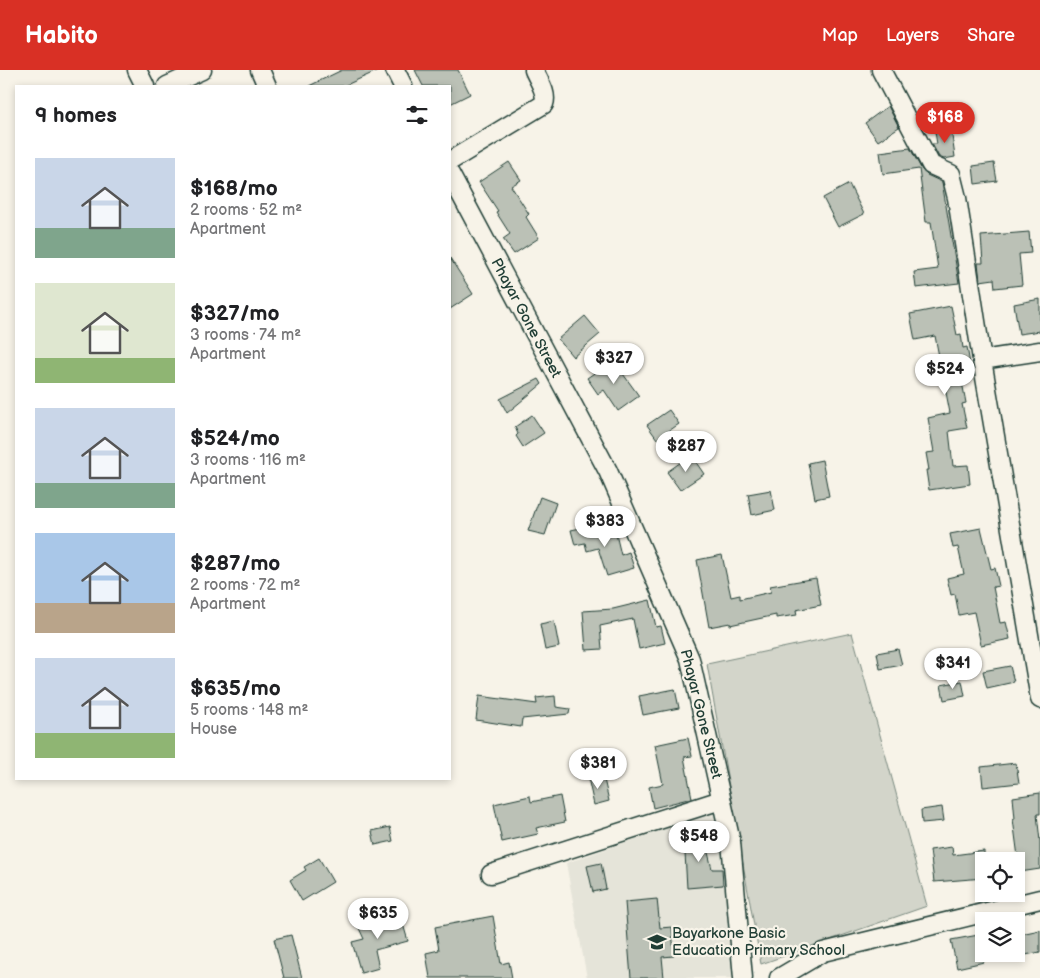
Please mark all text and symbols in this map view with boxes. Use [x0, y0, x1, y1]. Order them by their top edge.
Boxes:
text: Habito [25, 21, 98, 50]
text: Map [822, 25, 858, 46]
text: Layers [886, 25, 939, 46]
text: Share [967, 25, 1015, 46]
icon: filters [403, 101, 431, 129]
pin: $168 [915, 102, 975, 144]
text: 9 homes [35, 103, 117, 128]
text: $168 [927, 108, 963, 127]
text: $168/mo [190, 176, 278, 201]
icon: home [75, 178, 135, 238]
text: 2 rooms · 52 m² [190, 201, 302, 220]
text: Apartment [190, 220, 266, 239]
street label: Phayar Gone Street [486, 255, 566, 381]
text: $327/mo [190, 301, 279, 326]
icon: home [75, 303, 135, 363]
text: 3 rooms · 74 m² [190, 326, 301, 345]
pin: $327 [584, 342, 644, 385]
text: Apartment [190, 345, 266, 364]
text: $327 [595, 349, 633, 368]
pin: $524 [915, 354, 975, 396]
text: $524 [926, 360, 964, 379]
text: $524/mo [190, 426, 280, 451]
icon: home [75, 428, 135, 488]
pin: $287 [656, 430, 716, 473]
text: $287 [667, 437, 705, 456]
text: 3 rooms · 116 m² [190, 451, 306, 470]
text: Apartment [190, 470, 266, 489]
pin: $383 [575, 506, 635, 548]
text: $383 [586, 512, 624, 531]
text: $287/mo [190, 551, 280, 576]
icon: home [75, 553, 135, 613]
text: 2 rooms · 72 m² [190, 576, 300, 595]
text: Apartment [190, 595, 266, 614]
street label: Phayar Gone Street [676, 647, 726, 781]
pin: $341 [923, 648, 983, 690]
text: $341 [935, 654, 971, 673]
text: $635/mo [190, 676, 281, 701]
icon: home [75, 678, 135, 738]
text: 5 rooms · 148 m² [190, 701, 308, 720]
text: House [190, 720, 237, 739]
pin: $381 [568, 748, 628, 790]
text: $381 [580, 754, 616, 773]
pin: $548 [669, 820, 729, 863]
text: $548 [680, 827, 718, 846]
map controls [975, 852, 1025, 962]
button: locate [975, 852, 1025, 902]
pin: $635 [348, 898, 408, 940]
text: $635 [359, 904, 397, 923]
button: layers [975, 912, 1025, 962]
place label: Bayarkone Basic Education Primary School [672, 924, 845, 960]
school or university icon: Bayarkone Basic Education Primary School [646, 931, 668, 953]

